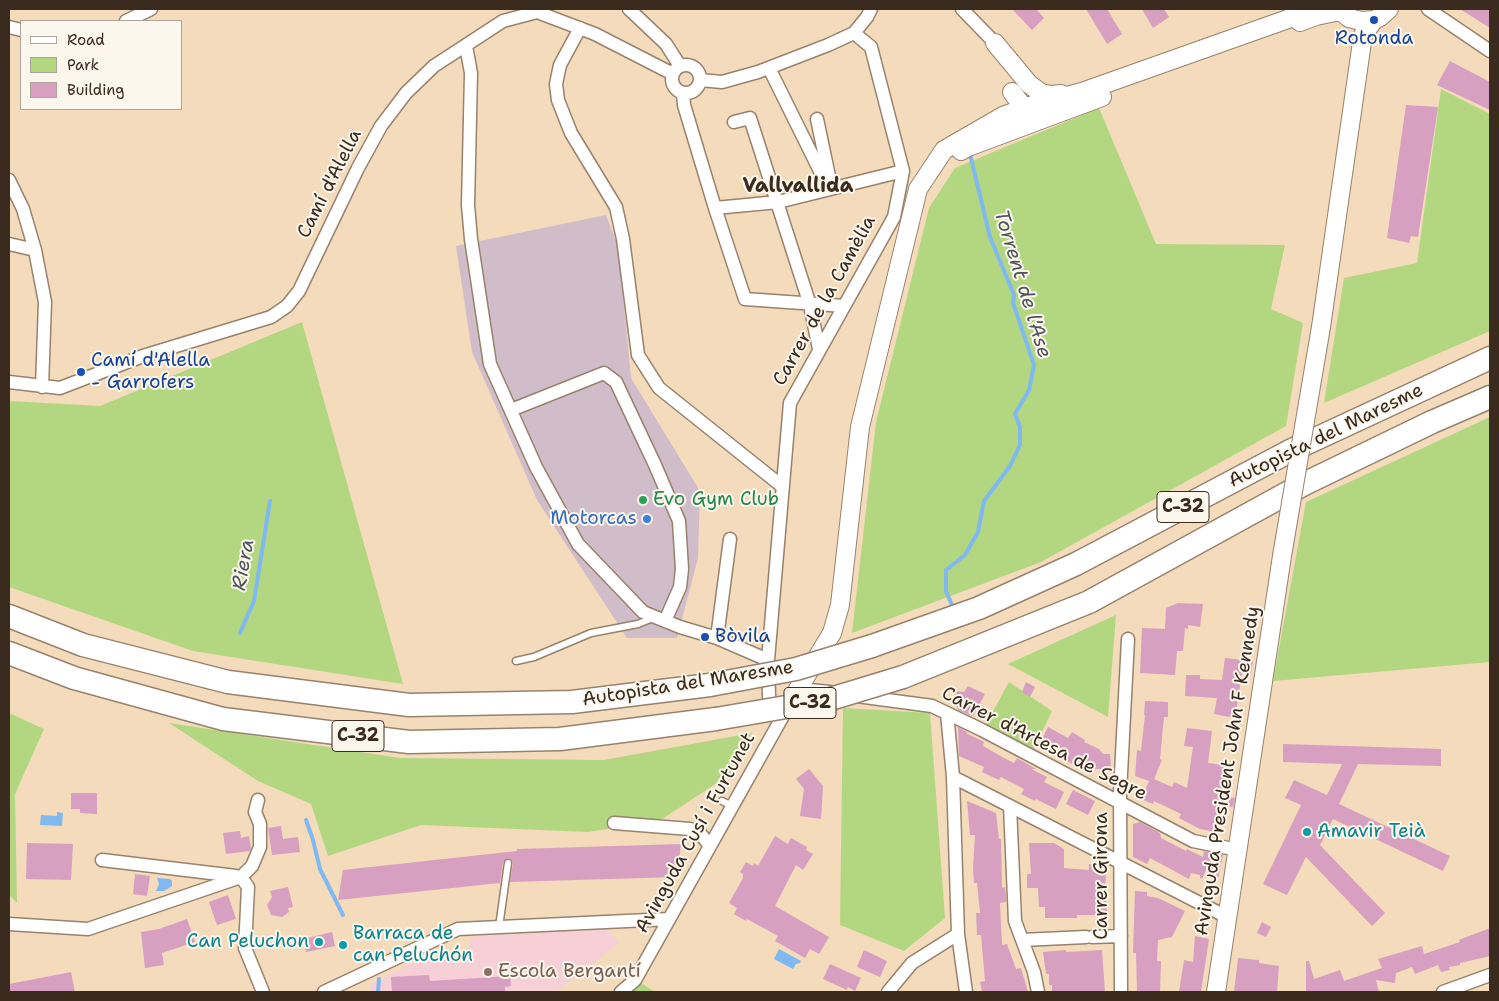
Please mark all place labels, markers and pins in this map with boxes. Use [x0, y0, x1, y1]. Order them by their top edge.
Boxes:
marker: Rotonda [1368, 14, 1380, 26]
place label: Rotonda [1335, 28, 1413, 50]
place label: Camí d'Alella - Garrofers [91, 350, 210, 394]
marker: Camí d'Alella - Garrofers [75, 366, 87, 378]
place label: Evo Gym Club [653, 489, 779, 511]
marker: Evo Gym Club [637, 494, 649, 506]
place label: Motorcas [550, 508, 637, 530]
marker: Motorcas [641, 513, 653, 525]
place label: Bòvila [715, 626, 770, 648]
marker: Bòvila [699, 631, 711, 643]
place label: Amavir Teià [1317, 821, 1426, 843]
marker: Amavir Teià [1301, 826, 1313, 838]
place label: Barraca de can Peluchón [353, 923, 473, 967]
place label: Can Peluchon [187, 931, 309, 953]
marker: Can Peluchon [313, 936, 325, 948]
marker: Barraca de can Peluchón [337, 939, 349, 951]
place label: Escola Bergantí [498, 961, 641, 983]
marker: Escola Bergantí [482, 966, 494, 978]

